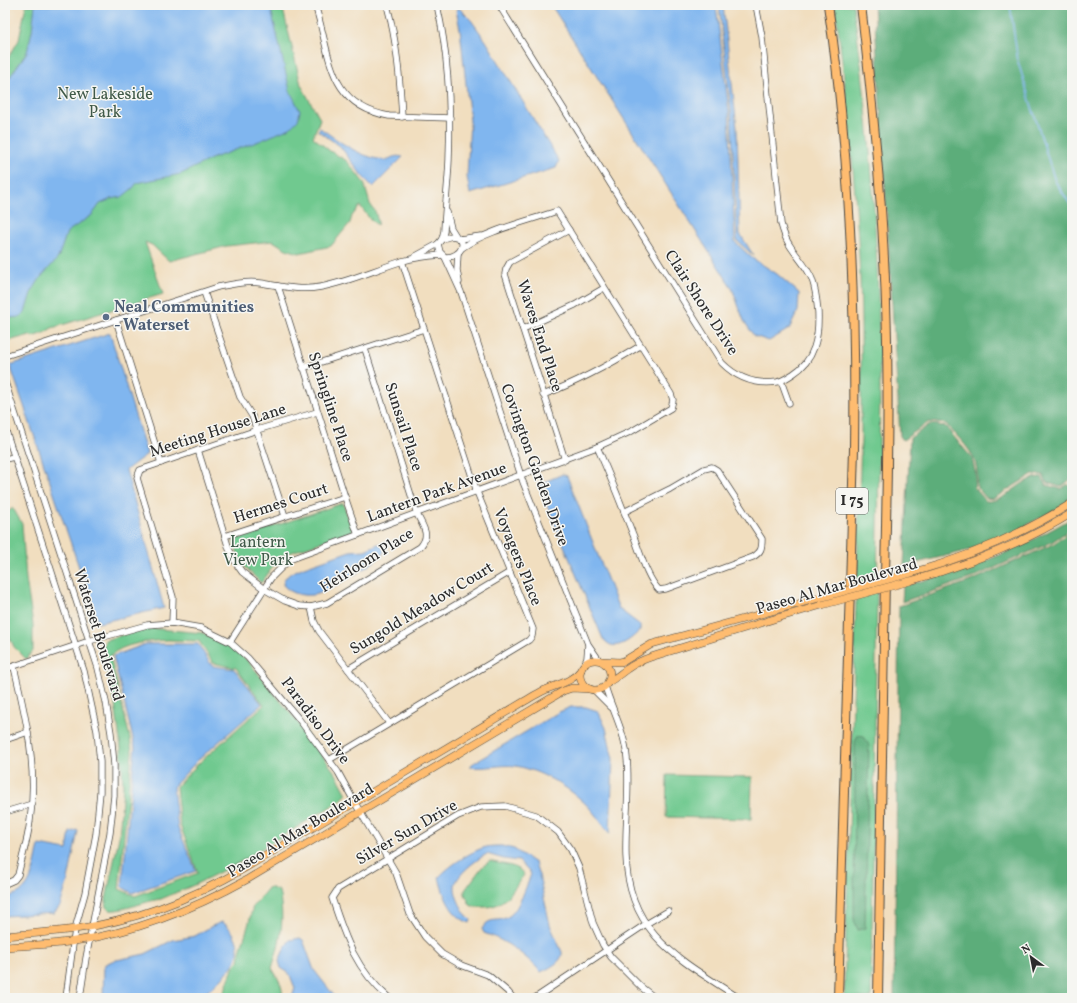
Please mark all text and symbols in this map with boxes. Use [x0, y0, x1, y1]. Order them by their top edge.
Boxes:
park label: New Lakeside Park [57, 84, 153, 124]
street label: Clair Shore Drive [659, 246, 743, 360]
street label: Waves End Place [511, 277, 567, 395]
place label: Neal Communities - Waterset [114, 297, 254, 337]
marker: Neal Communities - Waterset [101, 312, 111, 322]
street label: Springline Place [302, 349, 358, 465]
street label: Sunsail Place [378, 380, 428, 474]
street label: Covington Garden Drive [494, 381, 574, 549]
street label: Meeting House Lane [147, 399, 289, 463]
street label: Lantern Park Avenue [364, 457, 510, 529]
street label: Hermes Court [231, 478, 332, 530]
road number: I 75 [836, 488, 868, 514]
street label: Voyagers Place [487, 505, 547, 609]
street label: Heirloom Place [316, 523, 418, 599]
park label: Lantern View Park [223, 532, 293, 572]
street label: Paseo Al Mar Boulevard [754, 553, 920, 621]
street label: Sungold Meadow Court [346, 557, 498, 661]
street label: Waterset Boulevard [67, 566, 129, 704]
street label: Paradiso Drive [275, 673, 355, 769]
street label: Paseo Al Mar Boulevard [224, 778, 378, 884]
street label: Silver Sun Drive [352, 795, 462, 871]
north arrow [1011, 937, 1051, 977]
text: N [1019, 941, 1034, 958]

